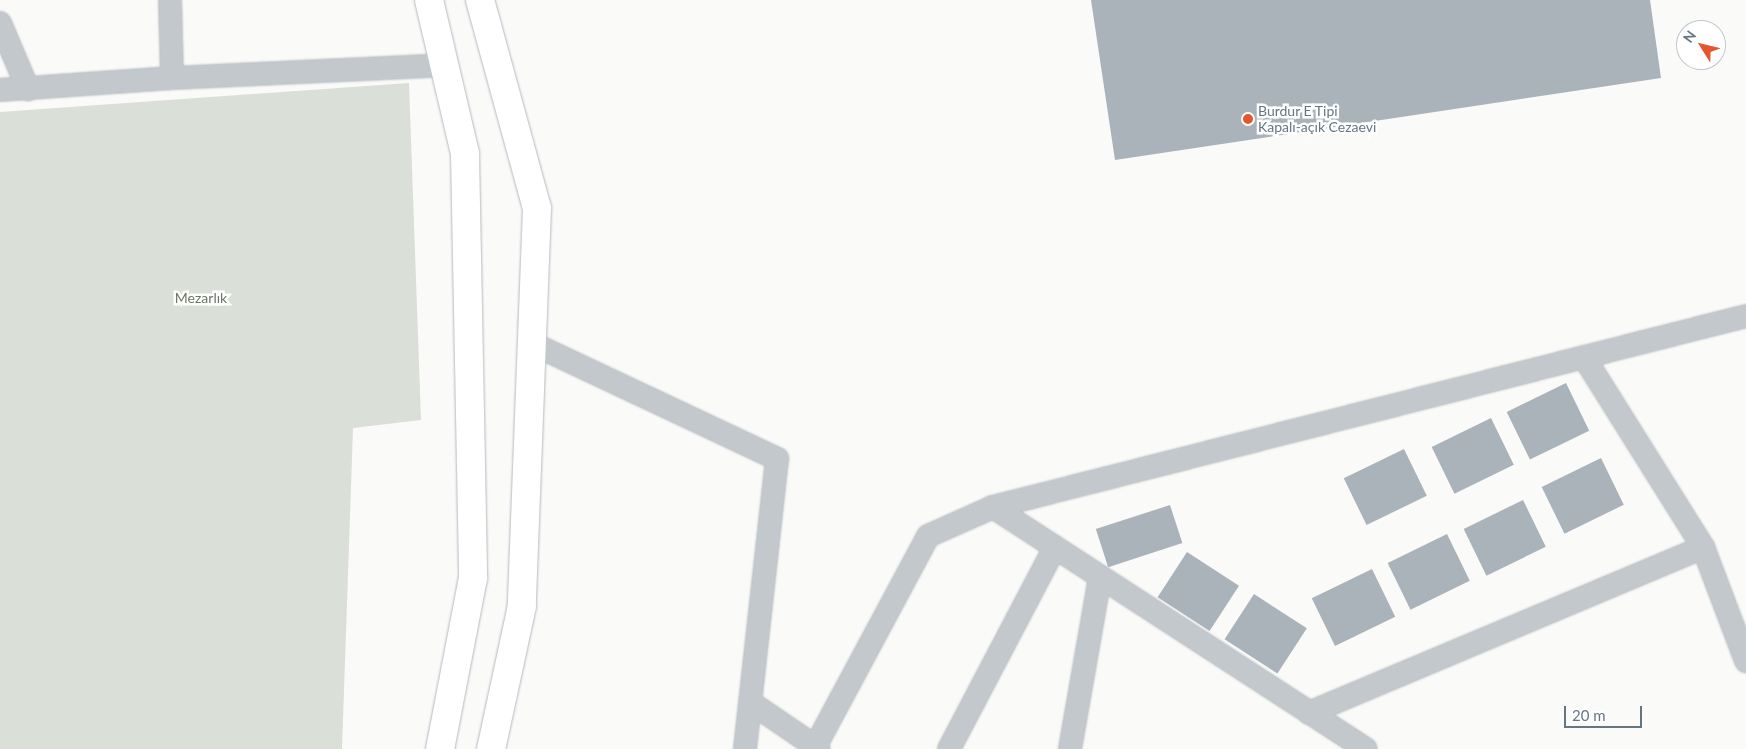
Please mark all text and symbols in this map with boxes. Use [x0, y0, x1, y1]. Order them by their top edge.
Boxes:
north arrow [1676, 20, 1726, 70]
text: N [1679, 27, 1699, 46]
place label: Burdur E Tipi Kapalı-açık Cezaevi [1258, 103, 1376, 136]
marker: Burdur E Tipi Kapalı-açık Cezaevi [1242, 113, 1254, 125]
park label: Mezarlık [175, 290, 227, 306]
scale bar [1566, 696, 1644, 728]
text: 20 m [1572, 706, 1606, 724]

